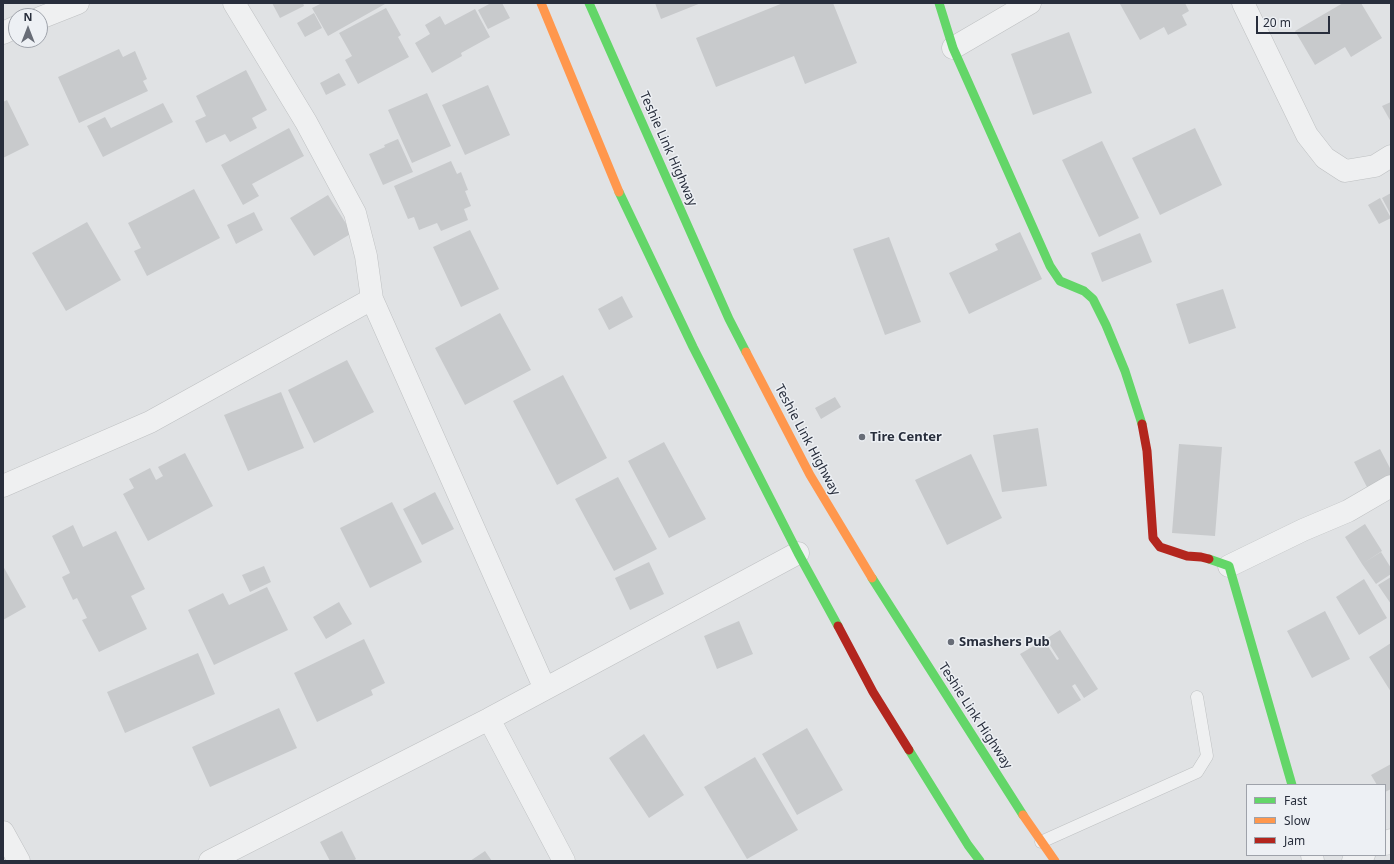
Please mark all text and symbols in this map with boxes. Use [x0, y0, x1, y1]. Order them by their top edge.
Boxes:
north arrow [8, 8, 48, 48]
scale bar [1258, 8, 1332, 34]
text: N [24, 9, 32, 24]
text: 20 m [1263, 14, 1291, 31]
street label: Teshie Link Highway [636, 89, 700, 209]
street label: Teshie Link Highway [771, 382, 843, 498]
place label: Tire Center [870, 429, 942, 445]
marker: Tire Center [857, 432, 867, 442]
place label: Smashers Pub [959, 634, 1050, 650]
marker: Smashers Pub [946, 637, 956, 647]
street label: Teshie Link Highway [935, 660, 1015, 772]
legend [1246, 784, 1386, 856]
text: Fast [1284, 792, 1307, 809]
text: Slow [1284, 812, 1310, 829]
text: Jam [1284, 832, 1305, 849]

